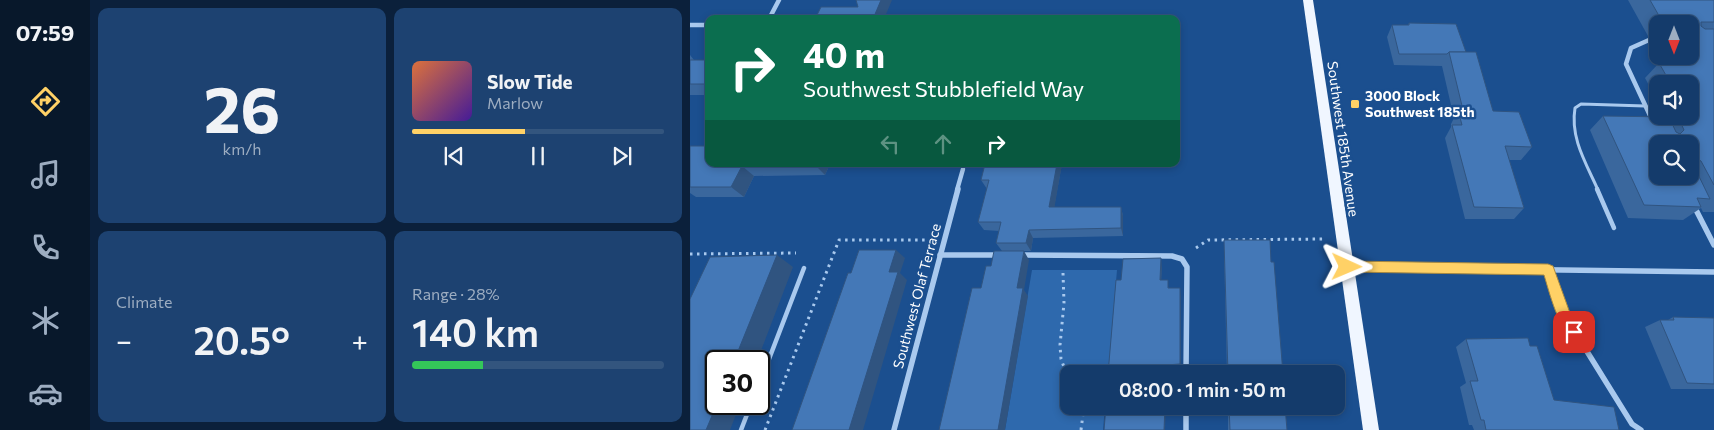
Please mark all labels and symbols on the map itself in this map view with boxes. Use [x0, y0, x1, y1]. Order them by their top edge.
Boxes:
north arrow [1649, 15, 1699, 65]
street label: Southwest 185th Avenue [1324, 60, 1363, 218]
place label: 3000 Block Southwest 185th [1365, 87, 1475, 120]
marker: 3000 Block Southwest 185th [1349, 98, 1361, 110]
street label: Southwest Olaf Terrace [889, 221, 944, 370]
position arrow [1320, 240, 1372, 292]
pin [1553, 311, 1595, 353]
speed limit sign: 30 [705, 350, 770, 415]

